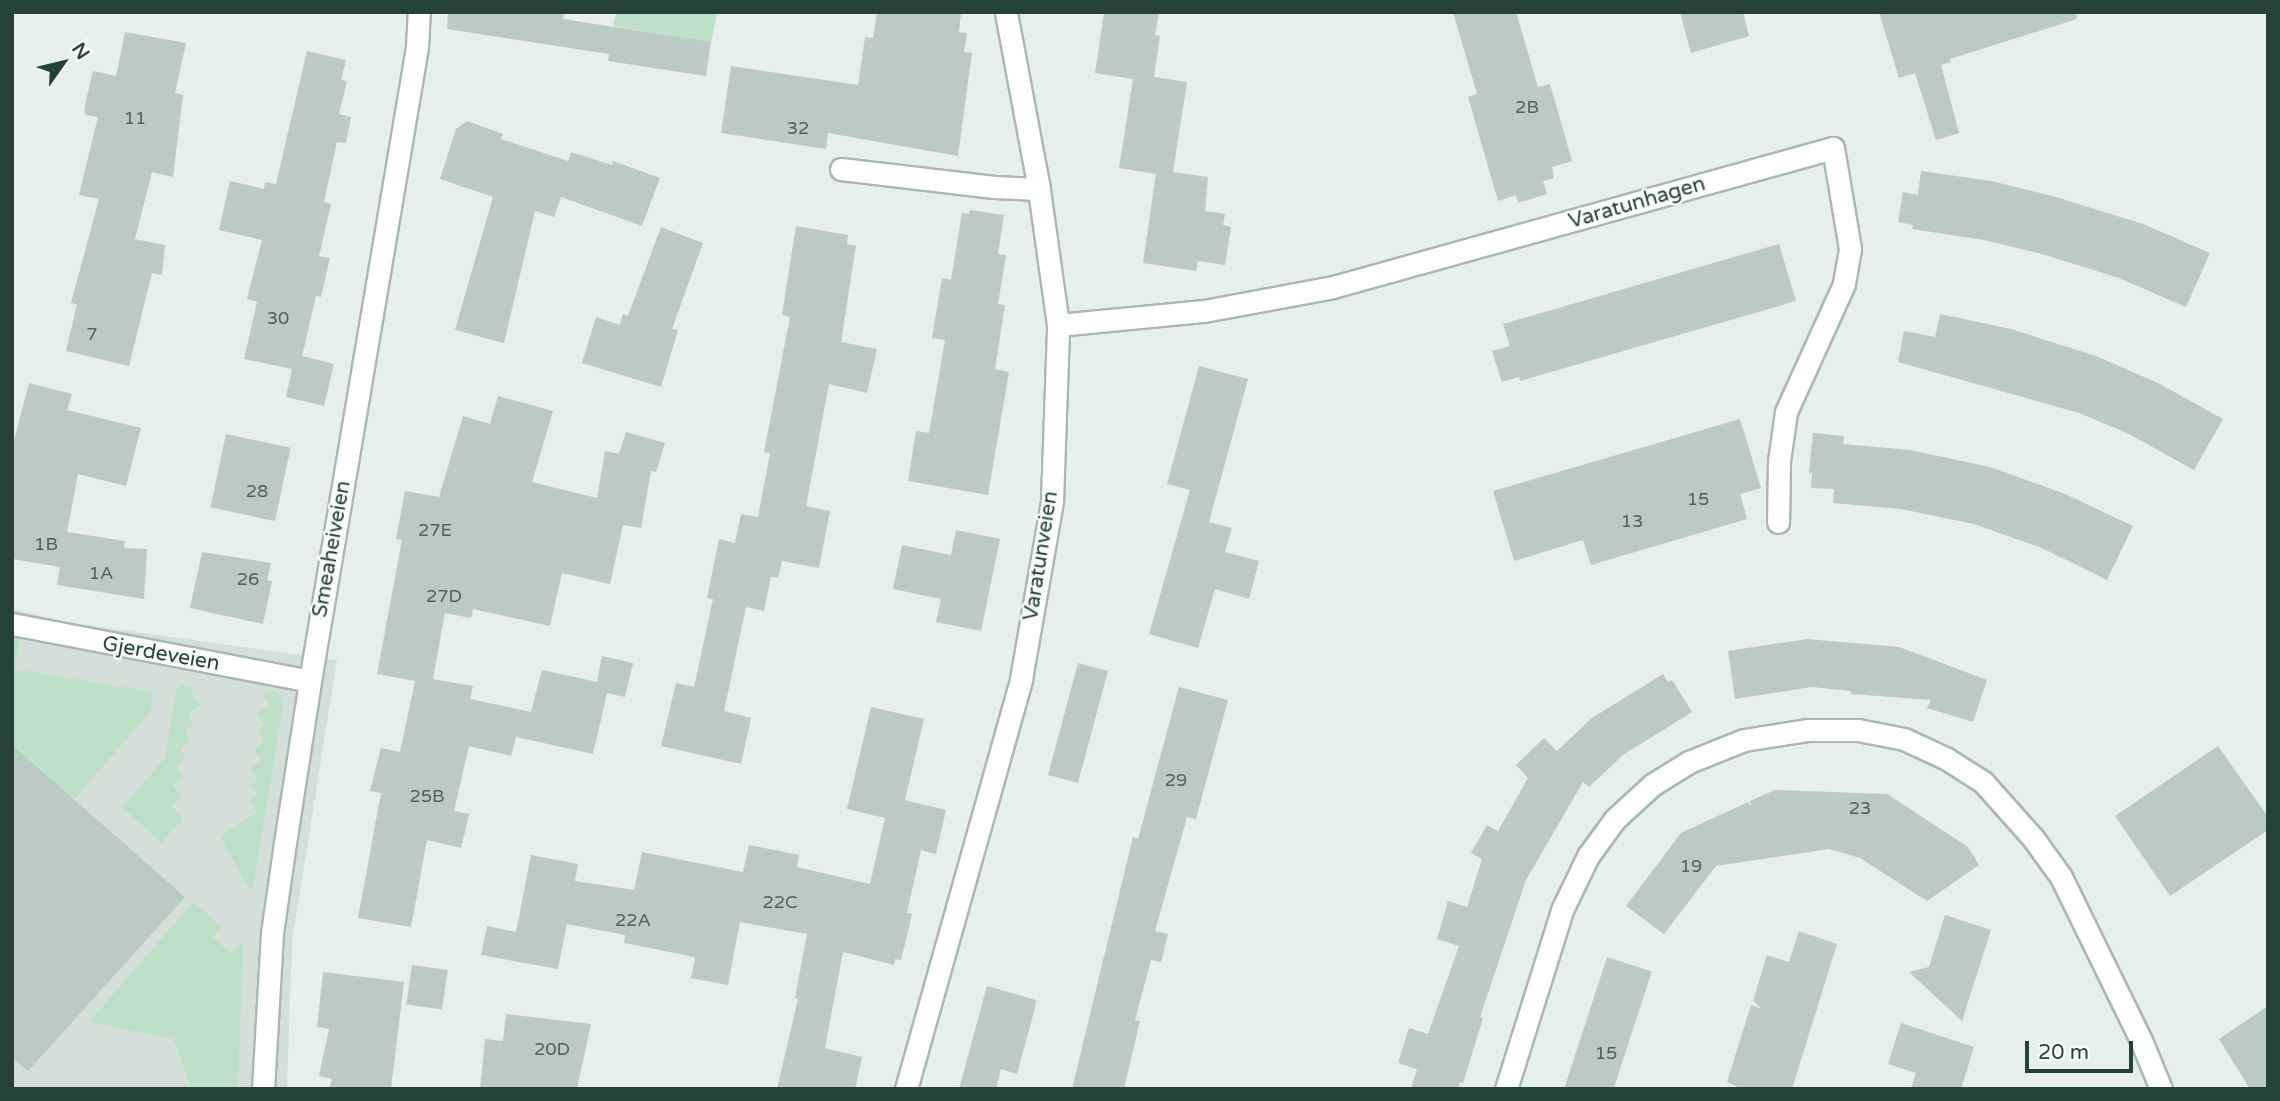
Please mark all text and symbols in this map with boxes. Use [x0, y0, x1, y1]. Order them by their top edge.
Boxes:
north arrow [28, 28, 98, 98]
text: N [67, 39, 94, 64]
house number: 2B [1515, 96, 1539, 118]
house number: 11 [124, 107, 146, 129]
house number: 32 [787, 117, 809, 139]
street label: Varatunhagen [1566, 171, 1708, 235]
house number: 30 [267, 307, 289, 329]
house number: 7 [86, 323, 98, 345]
street label: Smeaheiveien [308, 479, 356, 619]
house number: 28 [246, 480, 268, 502]
house number: 15 [1687, 488, 1709, 510]
street label: Varatunveien [1018, 489, 1064, 623]
house number: 13 [1621, 510, 1643, 532]
house number: 27E [418, 519, 452, 541]
house number: 1B [34, 533, 58, 555]
house number: 1A [89, 562, 113, 584]
house number: 26 [237, 568, 259, 590]
house number: 27D [426, 585, 462, 607]
street label: Gjerdeveien [100, 631, 222, 677]
house number: 29 [1165, 769, 1187, 791]
house number: 25B [409, 785, 445, 807]
house number: 23 [1849, 797, 1871, 819]
house number: 19 [1680, 855, 1702, 877]
house number: 22C [762, 891, 798, 913]
house number: 22A [615, 909, 651, 931]
scale bar [2028, 1028, 2136, 1072]
house number: 20D [534, 1038, 570, 1060]
text: 20 m [2038, 1040, 2089, 1065]
house number: 15 [1595, 1042, 1617, 1064]

